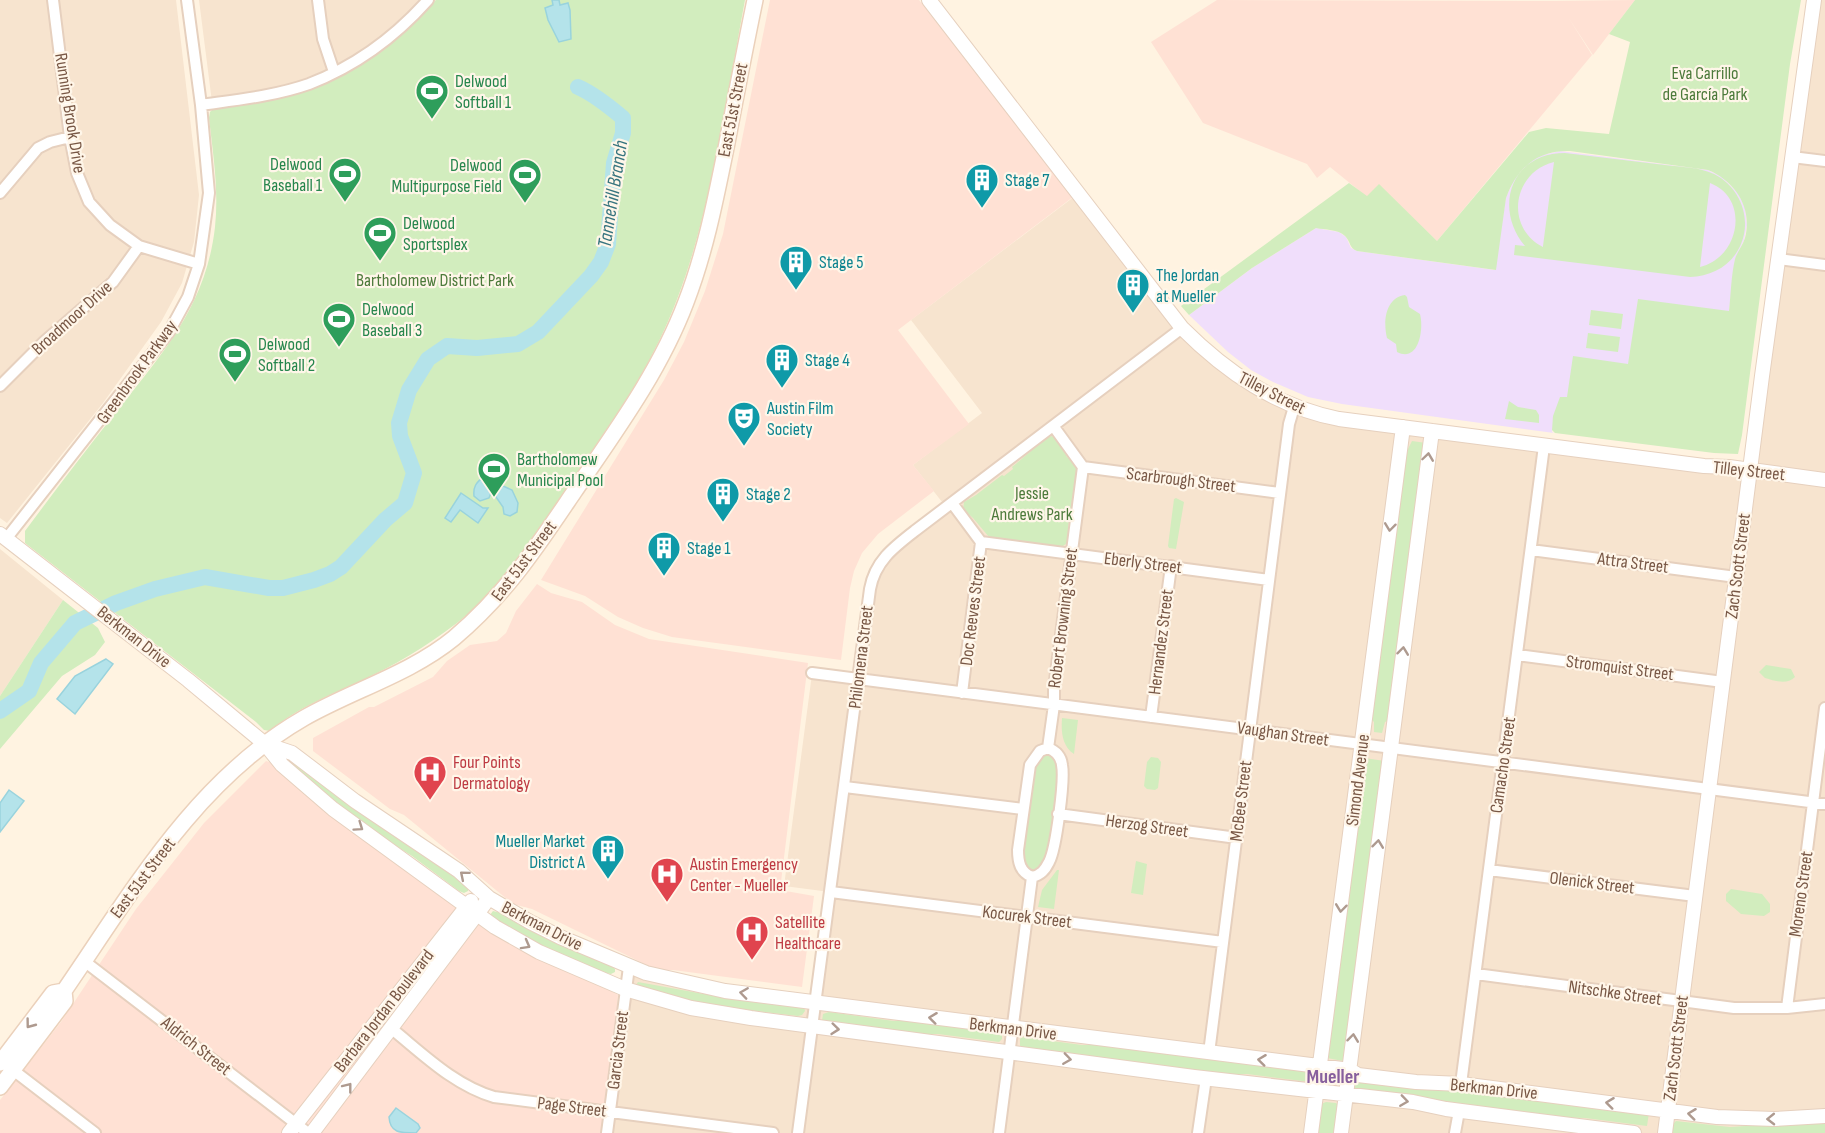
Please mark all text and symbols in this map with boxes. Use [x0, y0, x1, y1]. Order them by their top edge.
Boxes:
street label: Running Brook Drive [50, 51, 90, 175]
street label: East 51st Street [714, 61, 752, 159]
park label: Eva Carrillo de García Park [1663, 63, 1748, 105]
place label: Delwood Softball 1 [455, 71, 512, 113]
sports icon: Delwood Softball 1 [414, 73, 450, 120]
water label: Tannehill Branch [593, 139, 633, 249]
place label: Delwood Baseball 1 [263, 154, 323, 196]
place label: Delwood Multipurpose Field [391, 155, 502, 197]
sports icon: Delwood Baseball 1 [327, 156, 363, 203]
sports icon: Delwood Multipurpose Field [507, 157, 543, 204]
building icon: Stage 7 [964, 162, 1000, 209]
place label: Stage 7 [1005, 170, 1050, 191]
place label: Delwood Sportsplex [403, 213, 468, 255]
sports icon: Delwood Sportsplex [362, 215, 398, 262]
building icon: Stage 5 [778, 244, 814, 291]
place label: Stage 5 [819, 252, 863, 273]
place label: The Jordan at Mueller [1156, 265, 1219, 307]
building icon: The Jordan at Mueller [1115, 267, 1151, 314]
park label: Bartholomew District Park [356, 270, 514, 291]
street label: Broadmoor Drive [28, 276, 116, 360]
place label: Delwood Baseball 3 [362, 299, 422, 341]
sports icon: Delwood Baseball 3 [321, 301, 357, 348]
street label: Greenbrook Parkway [92, 316, 182, 428]
place label: Delwood Softball 2 [258, 334, 315, 376]
sports icon: Delwood Softball 2 [217, 336, 253, 383]
building icon: Stage 4 [764, 342, 800, 389]
place label: Stage 4 [805, 350, 850, 371]
street label: Tilley Street [1235, 367, 1309, 419]
place label: Austin Film Society [766, 398, 833, 440]
theatre icon: Austin Film Society [726, 400, 762, 447]
place label: Bartholomew Municipal Pool [517, 449, 603, 491]
sports icon: Bartholomew Municipal Pool [476, 451, 512, 498]
one-way arrow [1422, 453, 1434, 462]
street label: Tilley Street [1712, 457, 1787, 485]
street label: Scarbrough Street [1125, 463, 1237, 497]
building icon: Stage 2 [705, 476, 741, 523]
park label: Jessie Andrews Park [990, 483, 1073, 525]
place label: Stage 2 [746, 484, 791, 505]
street label: Zach Scott Street [1721, 512, 1755, 620]
street label: East 51st Street [487, 516, 561, 605]
one-way arrow [1385, 522, 1397, 531]
building icon: Stage 1 [646, 530, 682, 577]
place label: Stage 1 [687, 538, 731, 559]
street label: Robert Browning Street [1044, 546, 1082, 689]
street label: Eberly Street [1103, 548, 1184, 578]
street label: Attra Street [1595, 548, 1670, 578]
street label: Doc Reeves Street [956, 555, 990, 667]
street label: Hernandez Street [1144, 588, 1178, 696]
street label: Berkman Drive [93, 602, 175, 672]
street label: Philomena Street [844, 604, 878, 710]
one-way arrow [1397, 646, 1409, 655]
street label: Stromquist Street [1565, 651, 1676, 685]
street label: Camacho Street [1486, 715, 1520, 815]
street label: Vaughan Street [1236, 717, 1331, 751]
street label: Simond Avenue [1342, 733, 1374, 827]
place label: Four Points Dermatology [453, 752, 530, 794]
hospital icon: Four Points Dermatology [412, 754, 448, 801]
street label: McBee Street [1226, 759, 1256, 843]
street label: Herzog Street [1104, 810, 1190, 842]
one-way arrow [352, 820, 363, 831]
place label: Mueller Market District A [496, 831, 586, 873]
street label: East 51st Street [106, 833, 180, 922]
building icon: Mueller Market District A [590, 833, 626, 880]
one-way arrow [1371, 840, 1384, 849]
street label: Moreno Street [1785, 849, 1817, 938]
place label: Austin Emergency Center - Mueller [689, 854, 798, 896]
hospital icon: Austin Emergency Center - Mueller [649, 856, 685, 903]
street label: Olenick Street [1548, 867, 1636, 899]
one-way arrow [460, 872, 471, 883]
street label: Berkman Drive [498, 897, 586, 955]
street label: Kocurek Street [981, 901, 1073, 933]
one-way arrow [1335, 903, 1348, 912]
place label: Satellite Healthcare [775, 912, 841, 954]
hospital icon: Satellite Healthcare [734, 914, 770, 961]
one-way arrow [520, 938, 530, 949]
street label: Barbara Jordan Boulevard [330, 946, 438, 1076]
street label: Nitschke Street [1567, 976, 1663, 1010]
one-way arrow [739, 988, 748, 1000]
street label: Zach Scott Street [1659, 994, 1693, 1102]
street label: Garcia Street [603, 1009, 633, 1091]
street label: Aldrich Street [156, 1012, 236, 1080]
one-way arrow [929, 1012, 938, 1025]
street label: Berkman Drive [968, 1013, 1058, 1045]
one-way arrow [26, 1018, 37, 1029]
one-way arrow [831, 1022, 840, 1035]
one-way arrow [1346, 1033, 1359, 1042]
one-way arrow [1063, 1052, 1072, 1064]
one-way arrow [1258, 1054, 1267, 1066]
district label: Mueller [1307, 1065, 1359, 1089]
street label: Berkman Drive [1449, 1074, 1539, 1104]
one-way arrow [340, 1083, 351, 1094]
street label: Page Street [536, 1092, 608, 1122]
one-way arrow [1400, 1095, 1409, 1107]
one-way arrow [1605, 1097, 1614, 1110]
one-way arrow [1688, 1108, 1697, 1120]
one-way arrow [1767, 1113, 1776, 1125]

